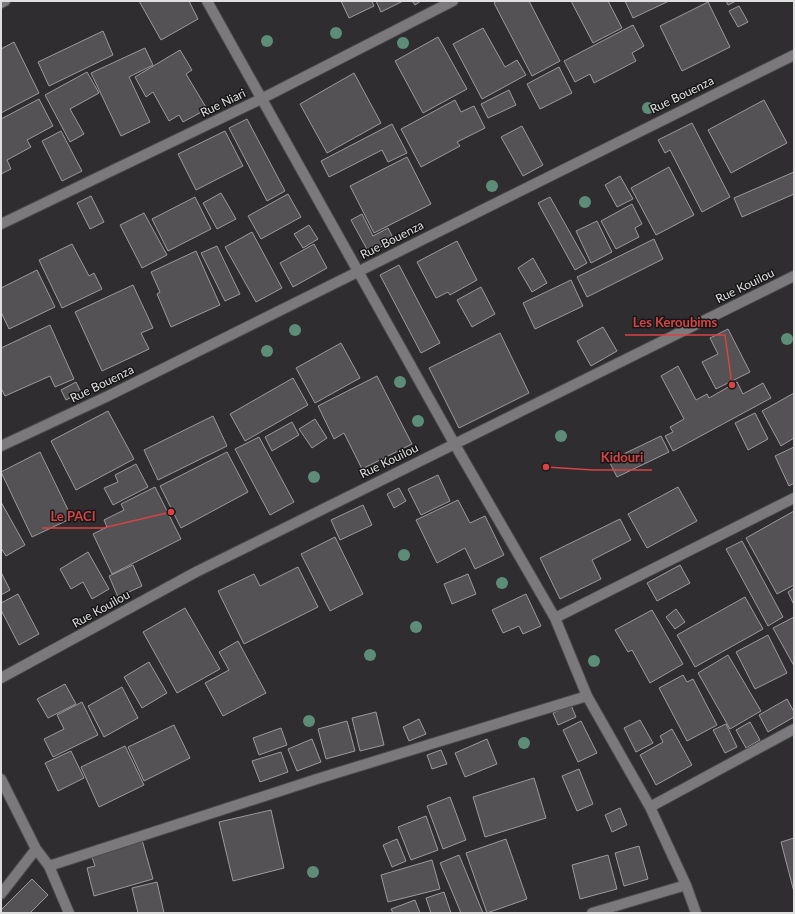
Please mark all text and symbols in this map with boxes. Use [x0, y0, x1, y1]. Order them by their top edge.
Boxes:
street label: Rue Bouenza [648, 73, 716, 116]
street label: Rue Niari [198, 85, 248, 120]
street label: Rue Bouenza [358, 217, 426, 262]
street label: Rue Kouilou [713, 265, 777, 306]
callout: Les Keroubims [625, 310, 725, 335]
text: Les Keroubims [633, 314, 717, 330]
street label: Rue Bouenza [68, 362, 136, 405]
street label: Rue Kouilou [357, 440, 421, 481]
callout: Kidouri [593, 445, 652, 470]
text: Kidouri [601, 449, 643, 465]
callout: Le PACI [42, 503, 103, 528]
text: Le PACI [50, 508, 96, 524]
street label: Rue Kouilou [69, 587, 132, 631]

